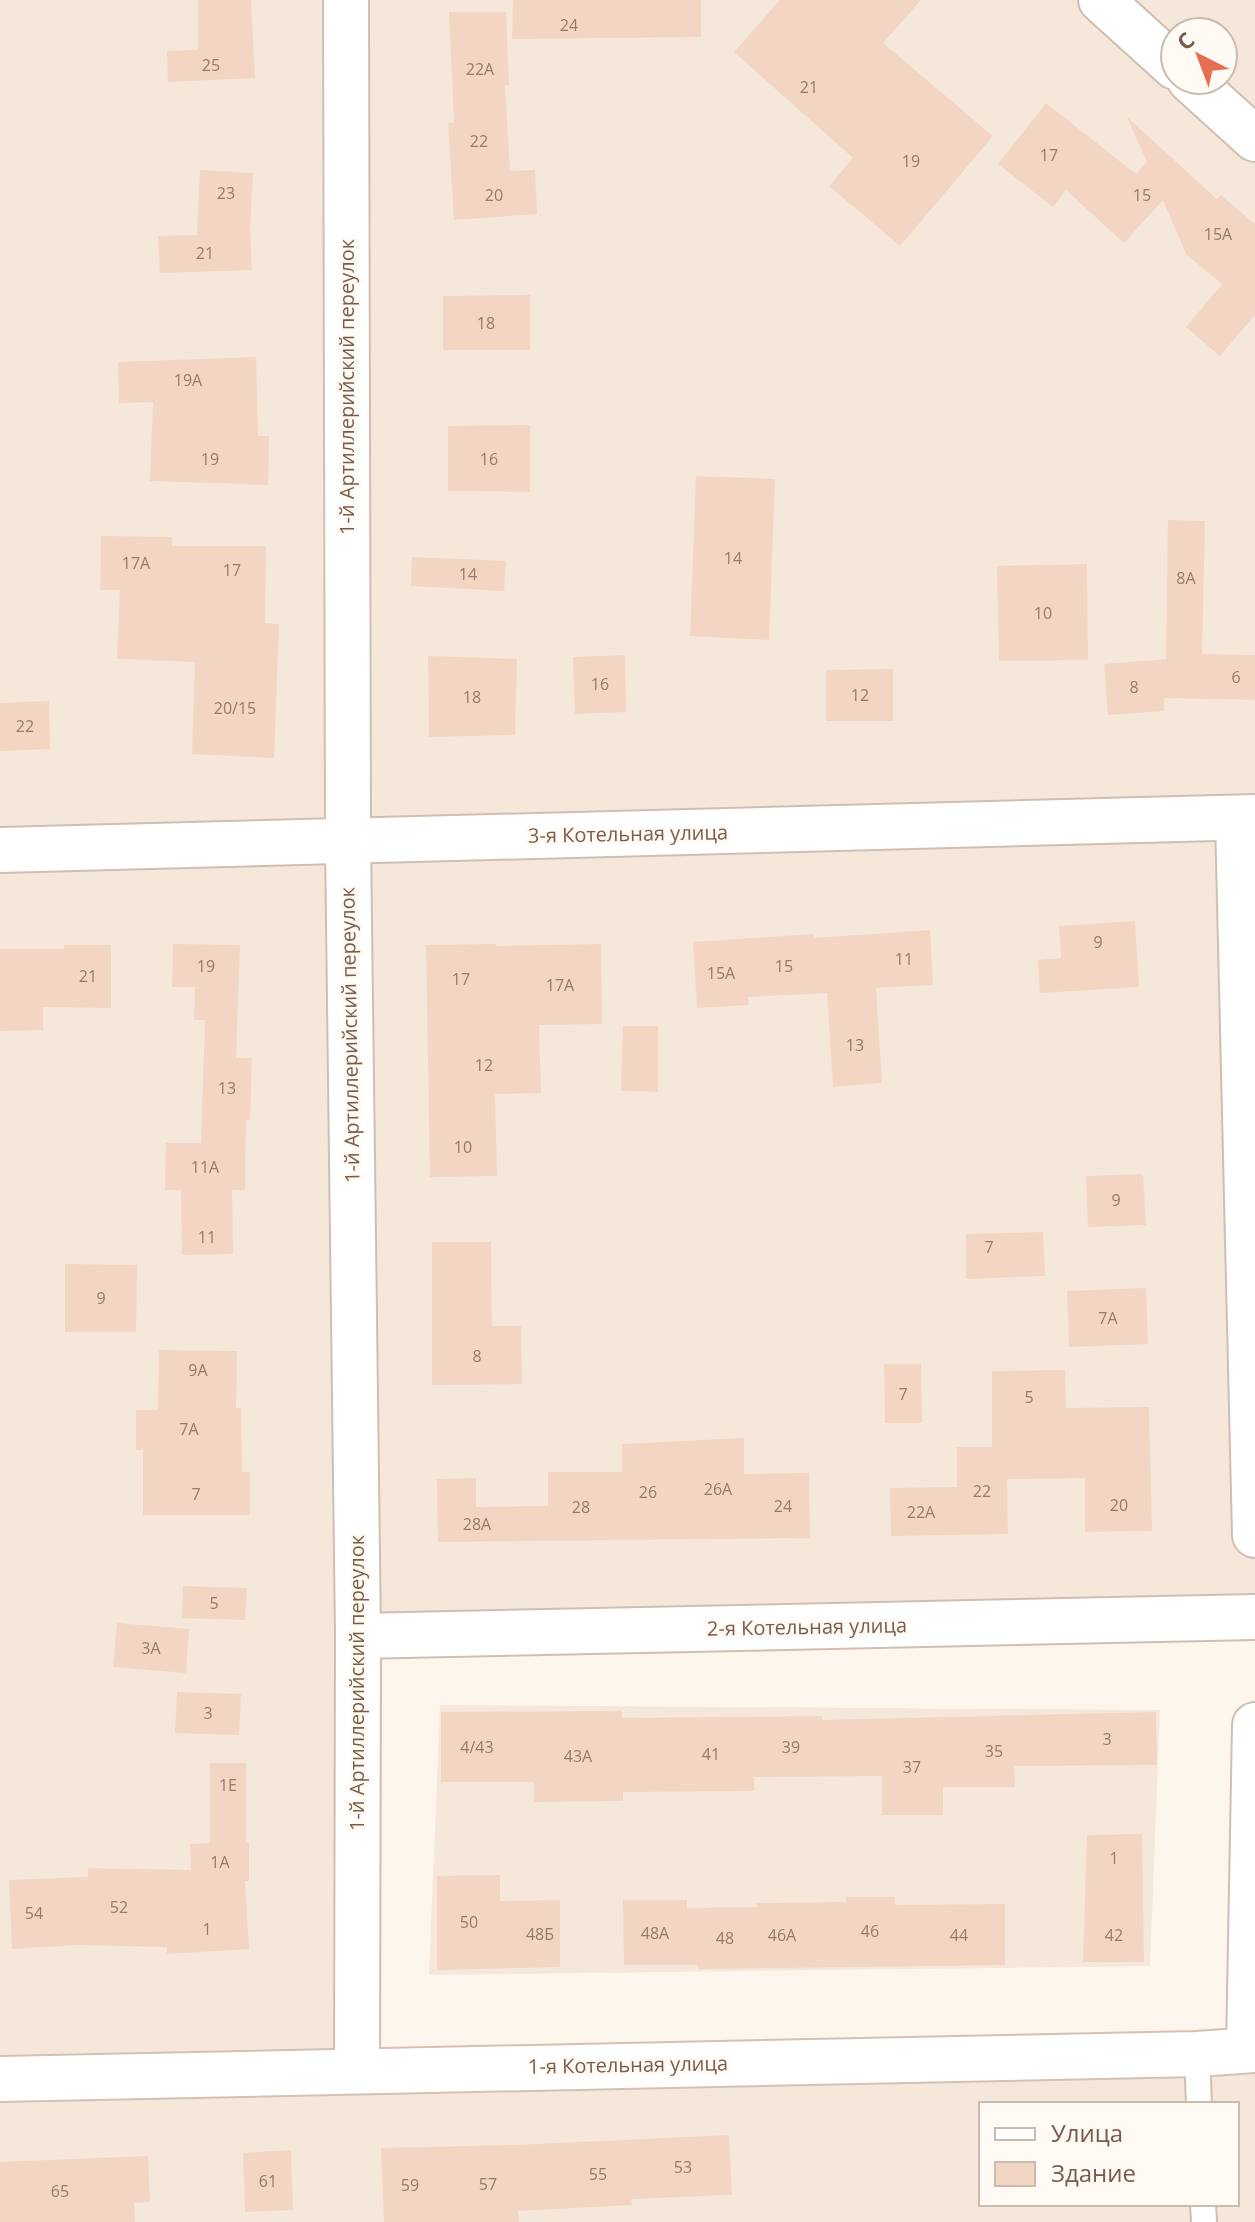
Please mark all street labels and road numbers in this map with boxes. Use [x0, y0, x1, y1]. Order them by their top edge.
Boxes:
street label: 1-й Артиллерийский переулок [333, 238, 360, 535]
street label: 3-я Котельная улица [528, 818, 728, 849]
street label: 1-й Артиллерийский переулок [333, 886, 366, 1183]
street label: 1-й Артиллерийский переулок [343, 1534, 370, 1831]
street label: 2-я Котельная улица [707, 1611, 907, 1642]
street label: 1-я Котельная улица [528, 2049, 728, 2080]

